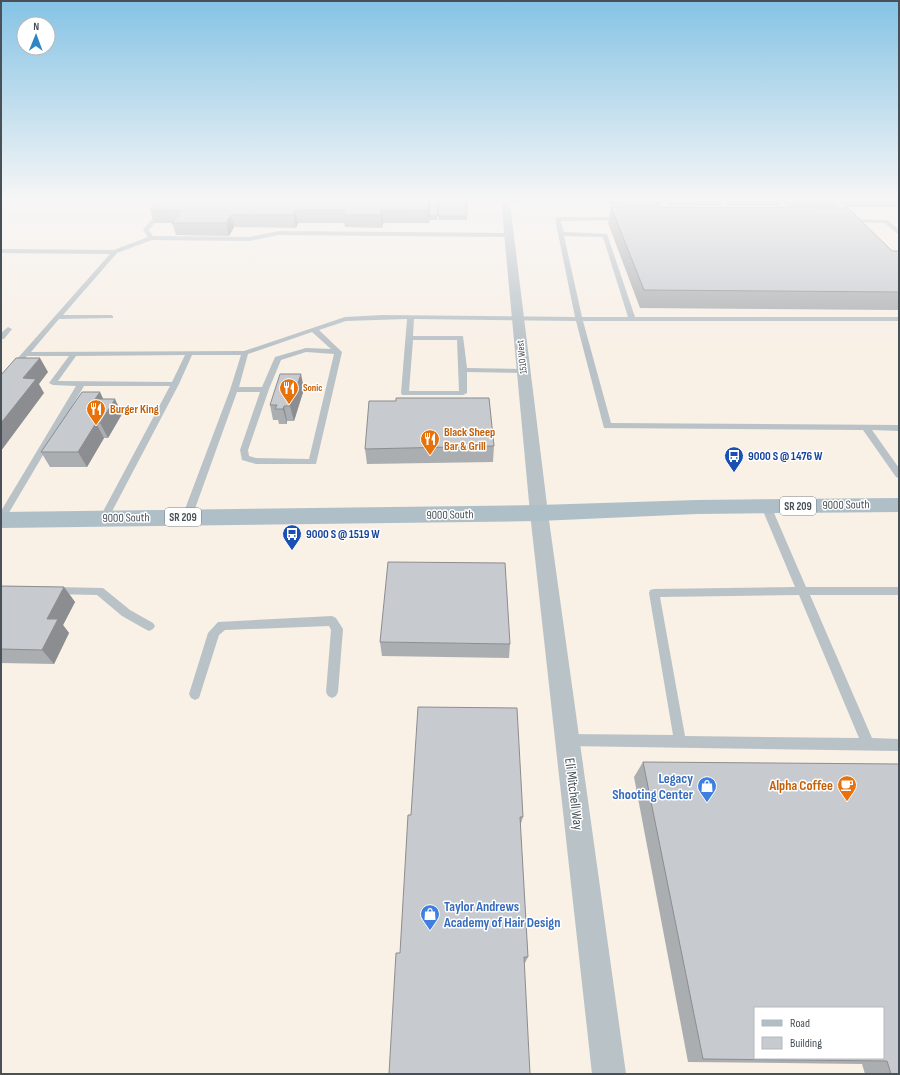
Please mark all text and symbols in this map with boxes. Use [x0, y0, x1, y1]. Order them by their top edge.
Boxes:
north arrow [16, 16, 56, 56]
text: N [33, 20, 39, 33]
street label: 1510 West [514, 339, 530, 375]
restaurant icon: Sonic [278, 377, 300, 405]
place label: Sonic [303, 382, 323, 394]
restaurant icon: Burger King [85, 398, 107, 426]
place label: Burger King [110, 402, 159, 417]
place label: Black Sheep Bar & Grill [444, 425, 495, 454]
restaurant icon: Black Sheep Bar & Grill [419, 428, 441, 456]
bus stop icon: 9000 S @ 1476 W [723, 445, 745, 473]
place label: 9000 S @ 1476 W [748, 449, 823, 464]
road number: SR 209 [780, 497, 816, 515]
street label: 9000 South [822, 497, 870, 513]
street label: 9000 South [426, 507, 474, 523]
road number: SR 209 [165, 508, 201, 526]
street label: 9000 South [102, 510, 150, 526]
bus stop icon: 9000 S @ 1519 W [281, 523, 303, 551]
place label: 9000 S @ 1519 W [306, 527, 380, 542]
street label: Eli Mitchell Way [561, 757, 587, 832]
place label: Legacy Shooting Center [612, 770, 694, 803]
cafe icon: Alpha Coffee [836, 774, 858, 802]
shop icon: Legacy Shooting Center [696, 775, 718, 803]
place label: Alpha Coffee [768, 777, 833, 794]
place label: Taylor Andrews Academy of Hair Design [443, 898, 560, 931]
shop icon: Taylor Andrews Academy of Hair Design [419, 903, 441, 931]
legend [754, 1007, 884, 1059]
text: Road [790, 1016, 810, 1031]
text: Building [790, 1036, 822, 1051]

